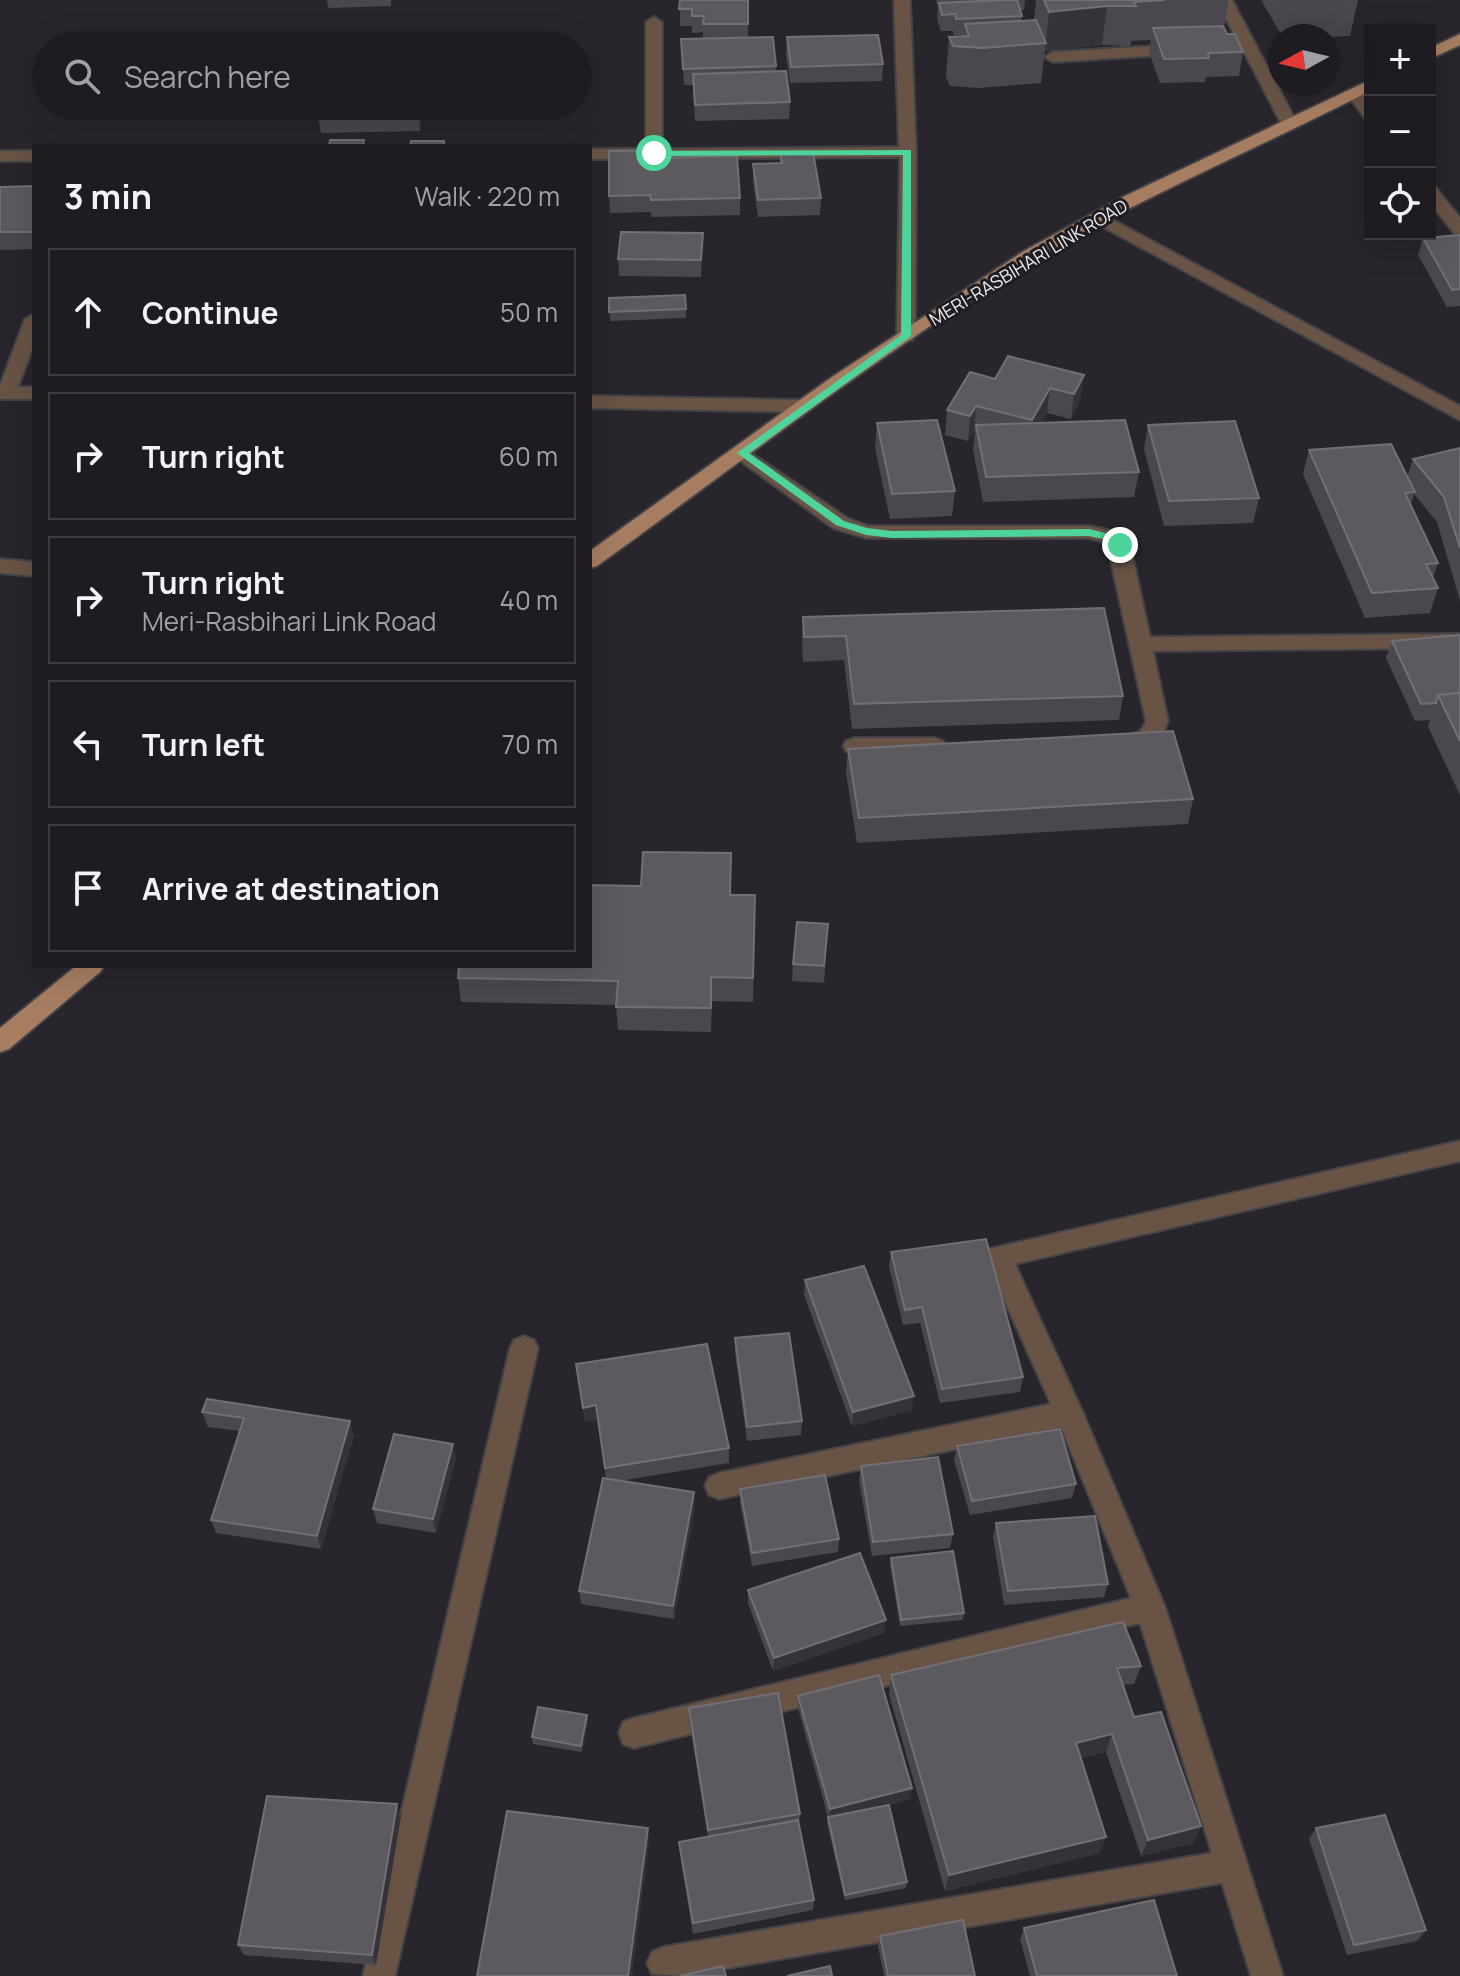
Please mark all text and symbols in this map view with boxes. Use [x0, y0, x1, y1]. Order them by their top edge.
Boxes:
north arrow [1268, 24, 1340, 96]
map controls [1364, 24, 1436, 240]
button: + [1364, 24, 1436, 96]
search box [32, 32, 592, 120]
icon: search [60, 54, 104, 98]
text: Search here [124, 56, 291, 97]
button: − [1364, 96, 1436, 168]
route start [636, 135, 672, 171]
button: locate [1364, 168, 1436, 240]
text: 3 min [64, 173, 152, 219]
text: Walk · 220 m [414, 178, 560, 214]
street label: MERI-RASBIHARI LINK ROAD [924, 193, 1132, 331]
icon: ahead [66, 290, 110, 334]
text: Continue [142, 292, 278, 333]
text: 50 m [500, 294, 558, 330]
icon: right [66, 434, 110, 478]
text: Turn right [142, 436, 285, 477]
text: 60 m [499, 438, 558, 474]
route end [1102, 527, 1138, 563]
text: Turn right [142, 562, 285, 603]
icon: right [66, 578, 110, 622]
text: 40 m [500, 582, 558, 618]
text: Meri-Rasbihari Link Road [142, 603, 436, 639]
icon: left [66, 722, 110, 766]
text: Turn left [142, 724, 265, 765]
text: 70 m [502, 726, 558, 762]
icon: arrive [66, 866, 110, 910]
text: Arrive at destination [142, 868, 440, 909]

